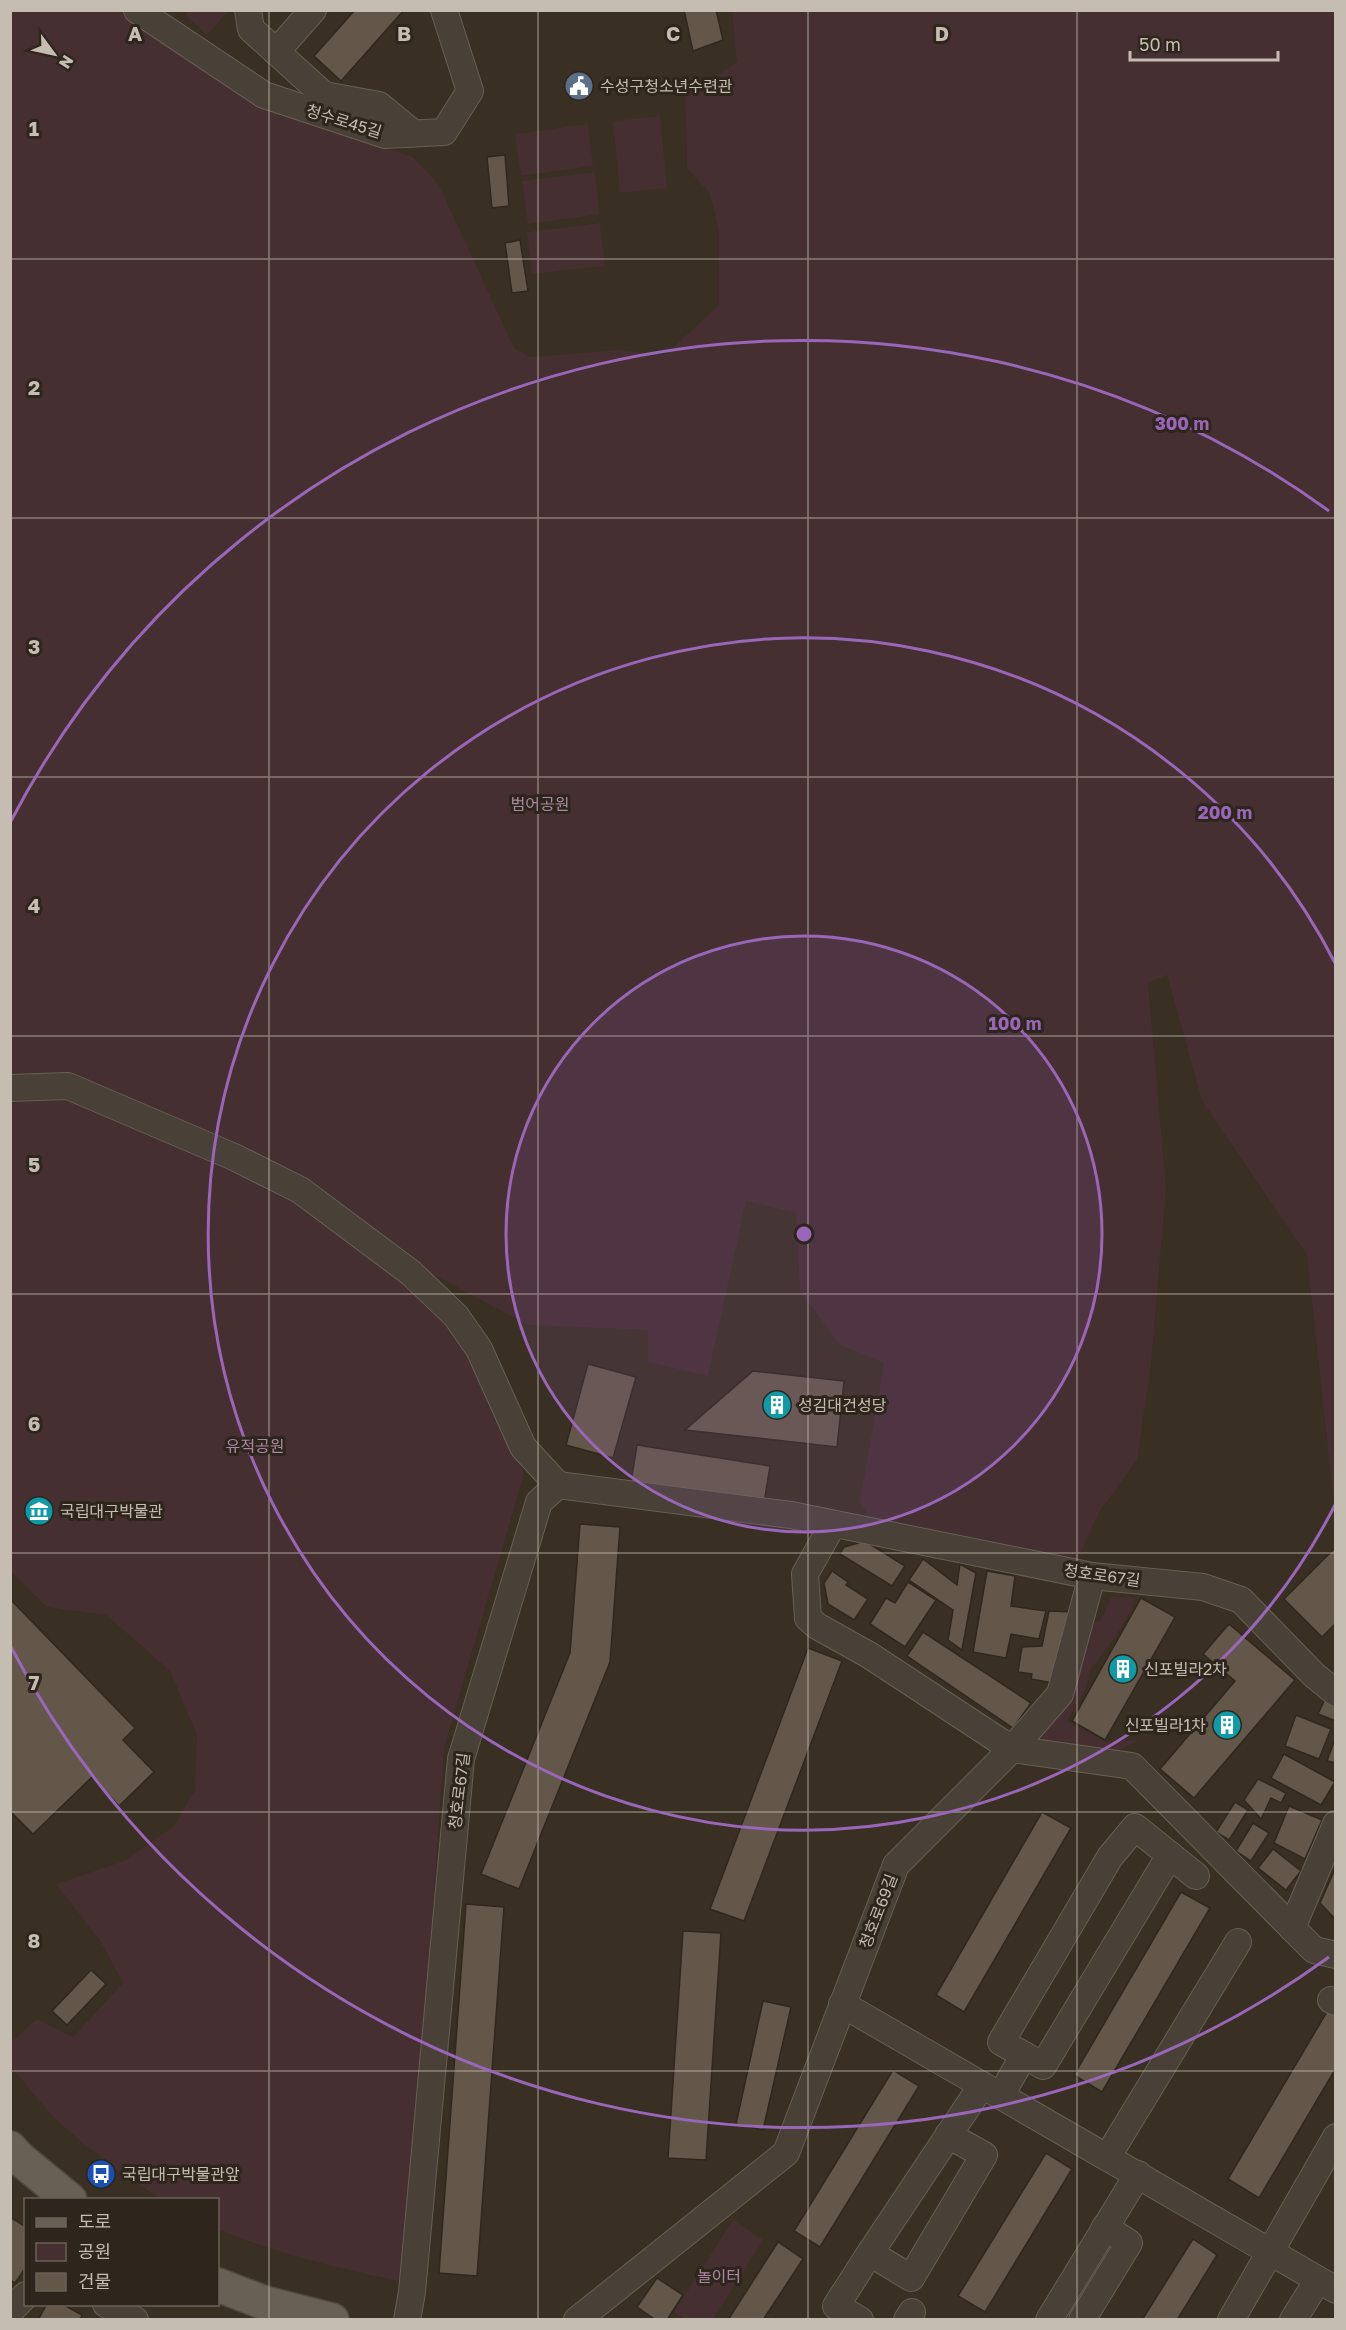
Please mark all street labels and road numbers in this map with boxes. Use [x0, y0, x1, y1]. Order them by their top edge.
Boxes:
street label: 청수로45길 [304, 100, 384, 142]
street label: 청호로67길 [1062, 1560, 1142, 1590]
street label: 청호로67길 [444, 1752, 474, 1830]
street label: 청호로69길 [855, 1871, 901, 1951]

